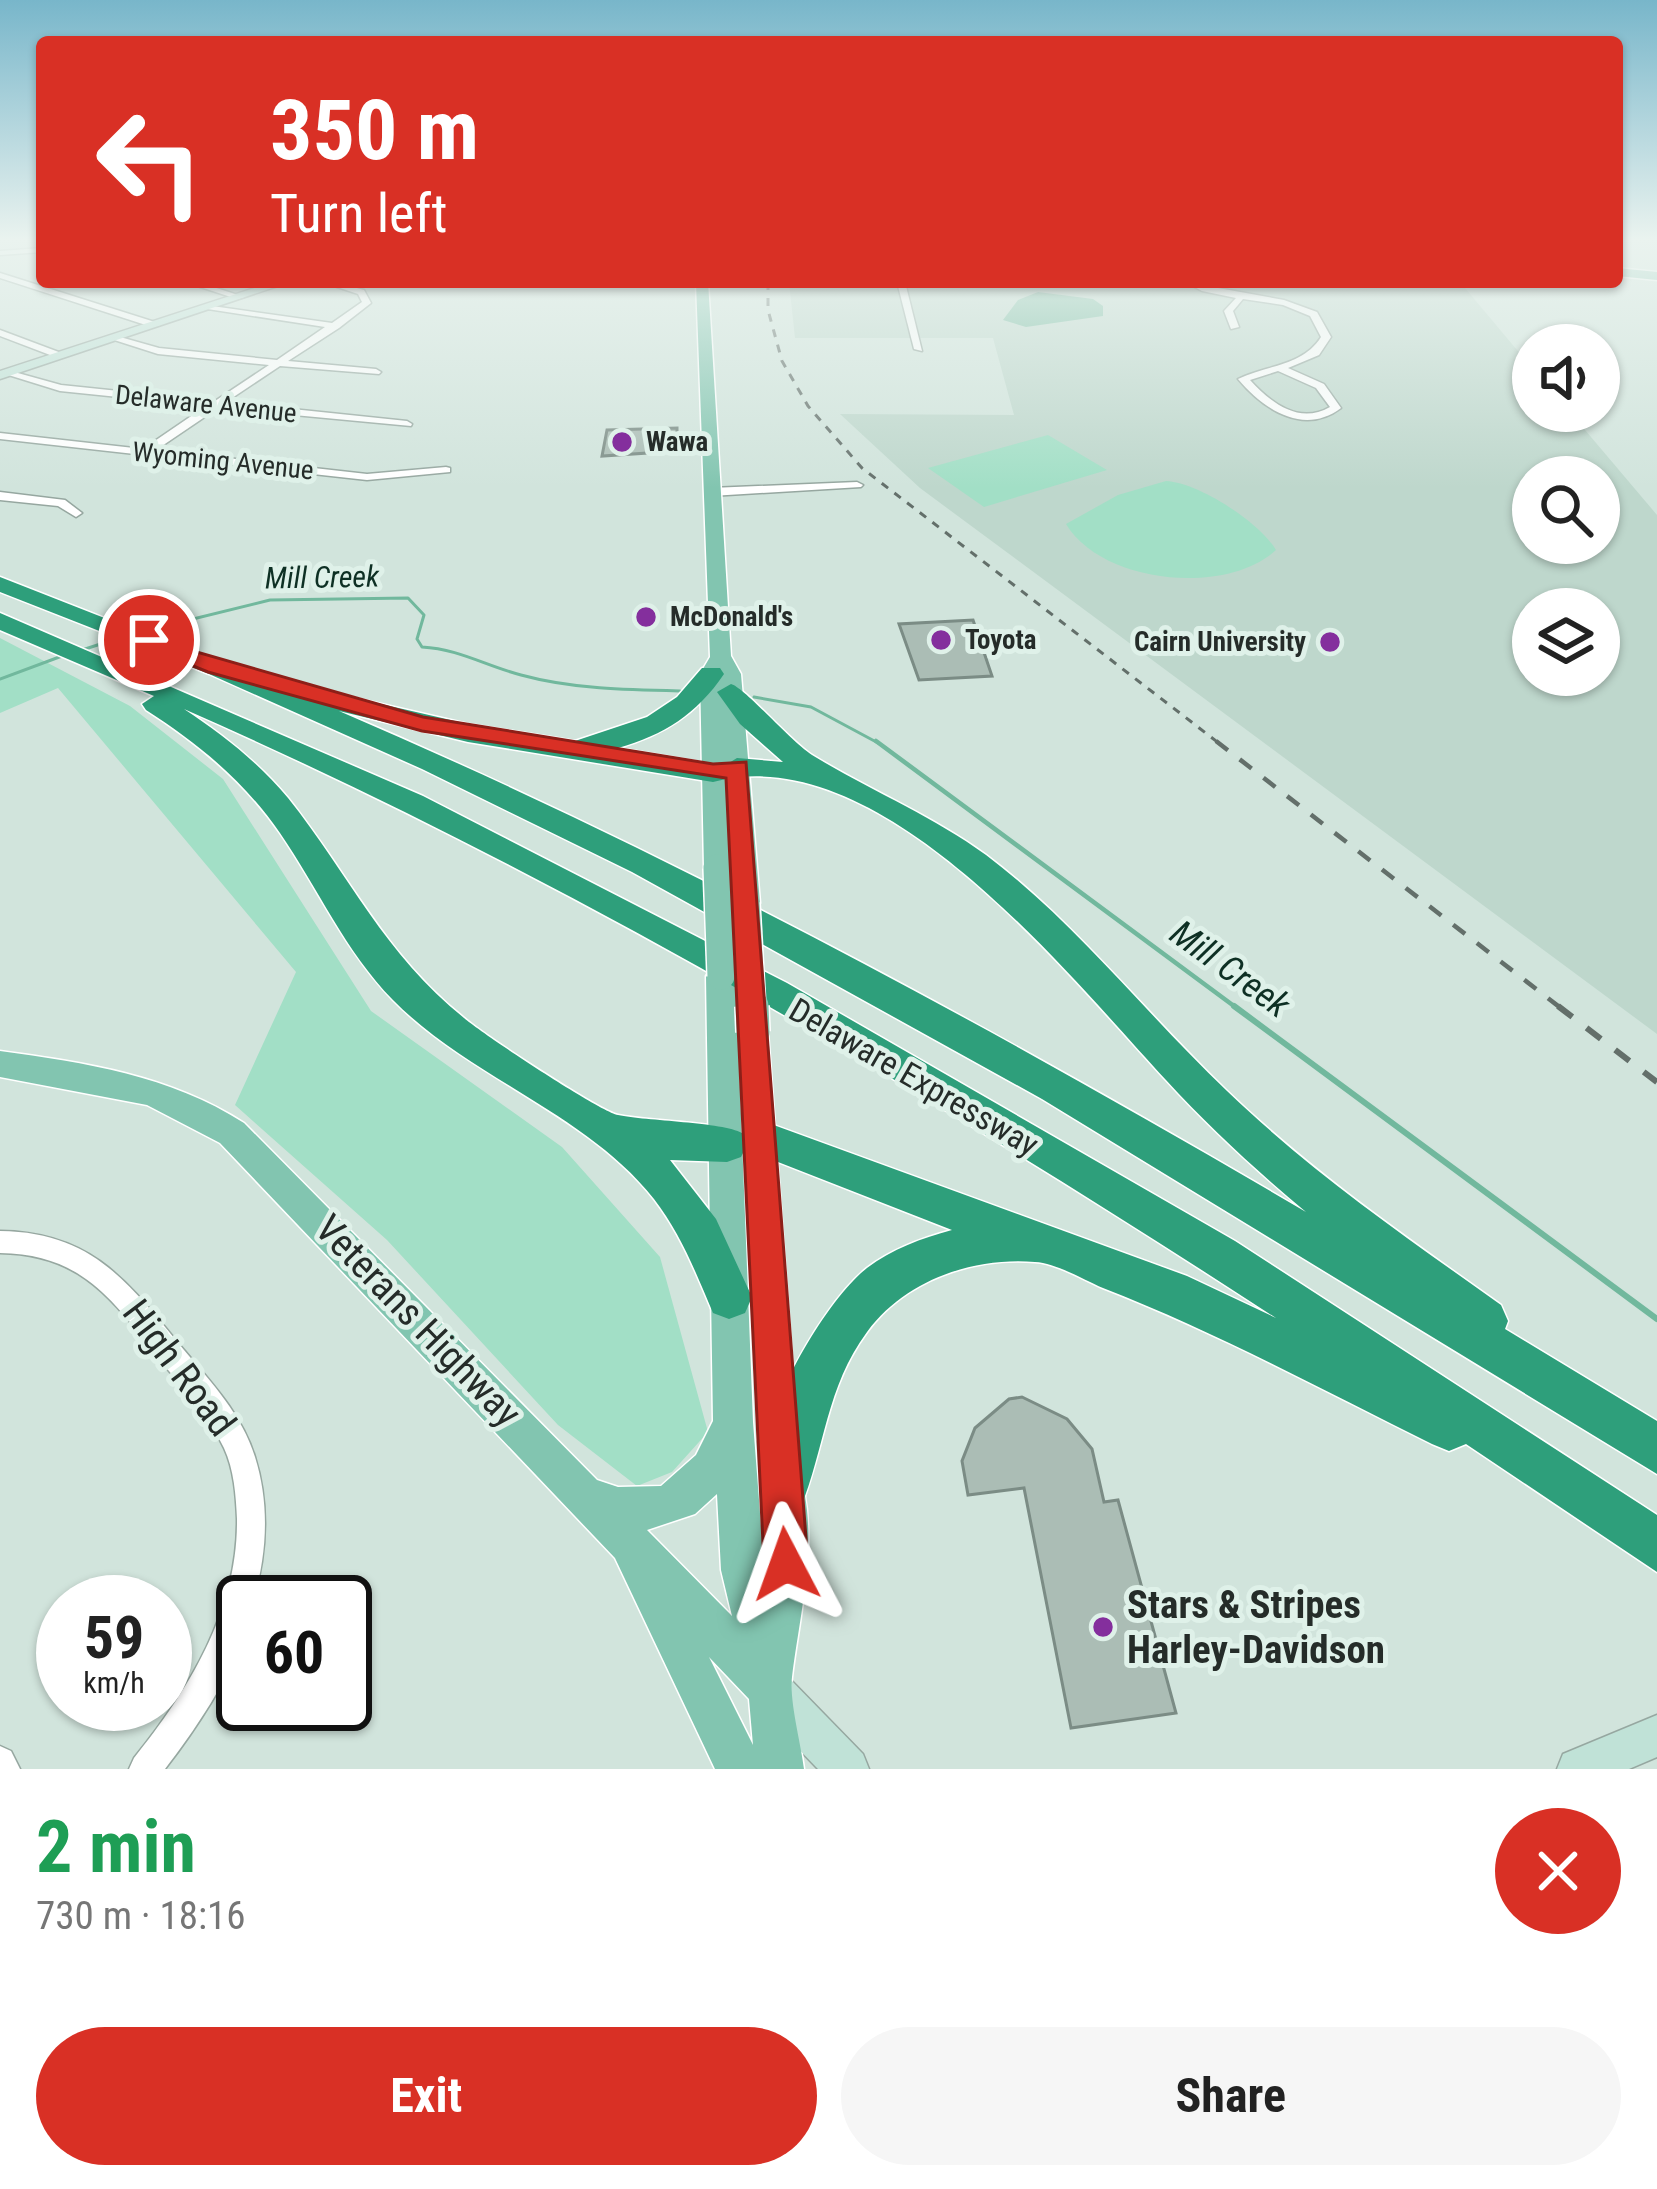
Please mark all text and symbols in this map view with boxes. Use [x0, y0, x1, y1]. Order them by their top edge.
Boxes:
text: 350 m [270, 81, 479, 180]
icon: left [72, 84, 228, 240]
text: Turn left [270, 182, 447, 245]
map controls [1512, 324, 1620, 696]
button: sound [1512, 324, 1620, 432]
street label: Delaware Avenue [114, 379, 298, 429]
place label: Wawa [646, 426, 708, 458]
marker: Wawa [609, 429, 635, 455]
street label: Wyoming Avenue [131, 436, 315, 486]
button: search [1512, 456, 1620, 564]
water label: Mill Creek [265, 558, 380, 595]
button: layers [1512, 588, 1620, 696]
pin [98, 589, 200, 691]
place label: McDonald's [670, 601, 793, 633]
marker: McDonald's [633, 604, 659, 630]
icon: arrive [116, 607, 182, 673]
place label: Toyota [965, 624, 1036, 656]
place label: Cairn University [1134, 626, 1306, 658]
marker: Toyota [928, 627, 954, 653]
marker: Cairn University [1317, 629, 1343, 655]
water label: Mill Creek [1162, 912, 1299, 1027]
street label: Delaware Expressway [783, 990, 1046, 1164]
street label: Veterans Highway [306, 1206, 530, 1436]
street label: High Road [113, 1291, 245, 1445]
position arrow [723, 1501, 849, 1627]
speed limit sign: 60 [216, 1575, 372, 1731]
place label: Stars & Stripes Harley-Davidson [1127, 1582, 1385, 1673]
text: 59 [84, 1602, 144, 1673]
marker: Stars & Stripes Harley-Davidson [1090, 1614, 1116, 1640]
text: km/h [83, 1665, 145, 1700]
text: 2 min [36, 1805, 196, 1890]
button: close [1495, 1808, 1621, 1934]
text: 730 m · 18:16 [36, 1893, 246, 1939]
button: Exit [36, 2027, 817, 2165]
button: Share [841, 2027, 1621, 2165]

